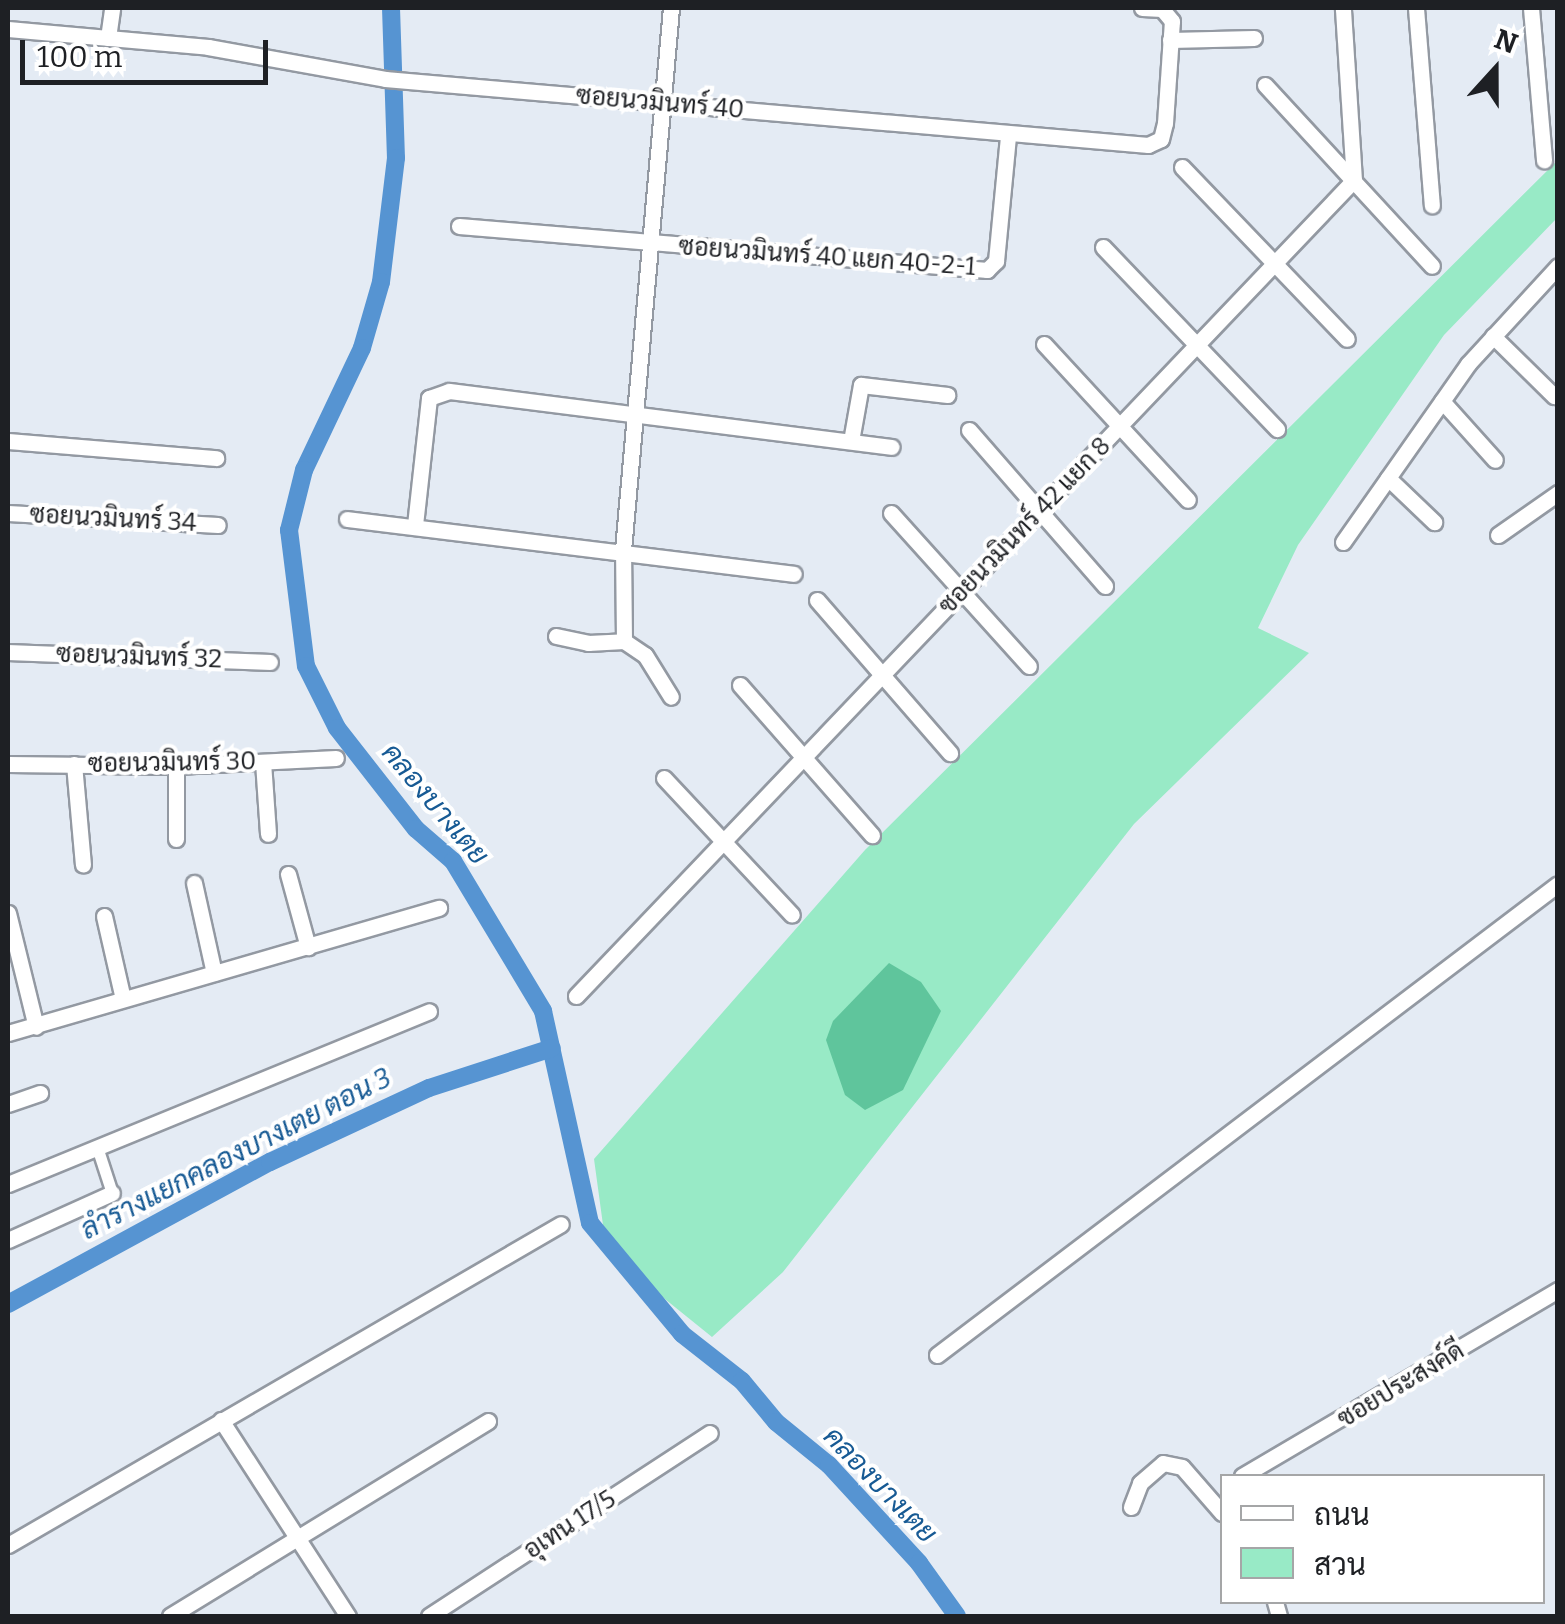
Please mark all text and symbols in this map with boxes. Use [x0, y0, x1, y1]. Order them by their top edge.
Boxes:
scale bar [25, 20, 272, 82]
north arrow [1445, 20, 1545, 120]
text: N [1490, 22, 1522, 61]
text: 100 m [37, 39, 122, 75]
street label: ซอยนวมินทร์ 40 [575, 81, 745, 125]
street label: ซอยนวมินทร์ 40 แยก 40-2-1 [678, 232, 976, 282]
street label: ซอยนวมินทร์ 42 แยก 8 [933, 431, 1117, 621]
street label: ซอยนวมินทร์ 34 [29, 500, 197, 538]
street label: ซอยนวมินทร์ 32 [56, 639, 222, 675]
water label: คลองบางเตย [374, 736, 496, 872]
street label: ซอยนวมินทร์ 30 [88, 747, 256, 779]
water label: ลำรางแยกคลองบางเตย ตอน 3 [75, 1061, 397, 1247]
street label: ซอยประสงค์ดี [1332, 1336, 1470, 1434]
water label: คลองบางเตย [816, 1420, 944, 1550]
legend [1220, 1474, 1545, 1604]
street label: อุเทน 17/5 [518, 1484, 622, 1566]
text: ถนน [1314, 1497, 1370, 1533]
text: สวน [1314, 1547, 1366, 1583]

